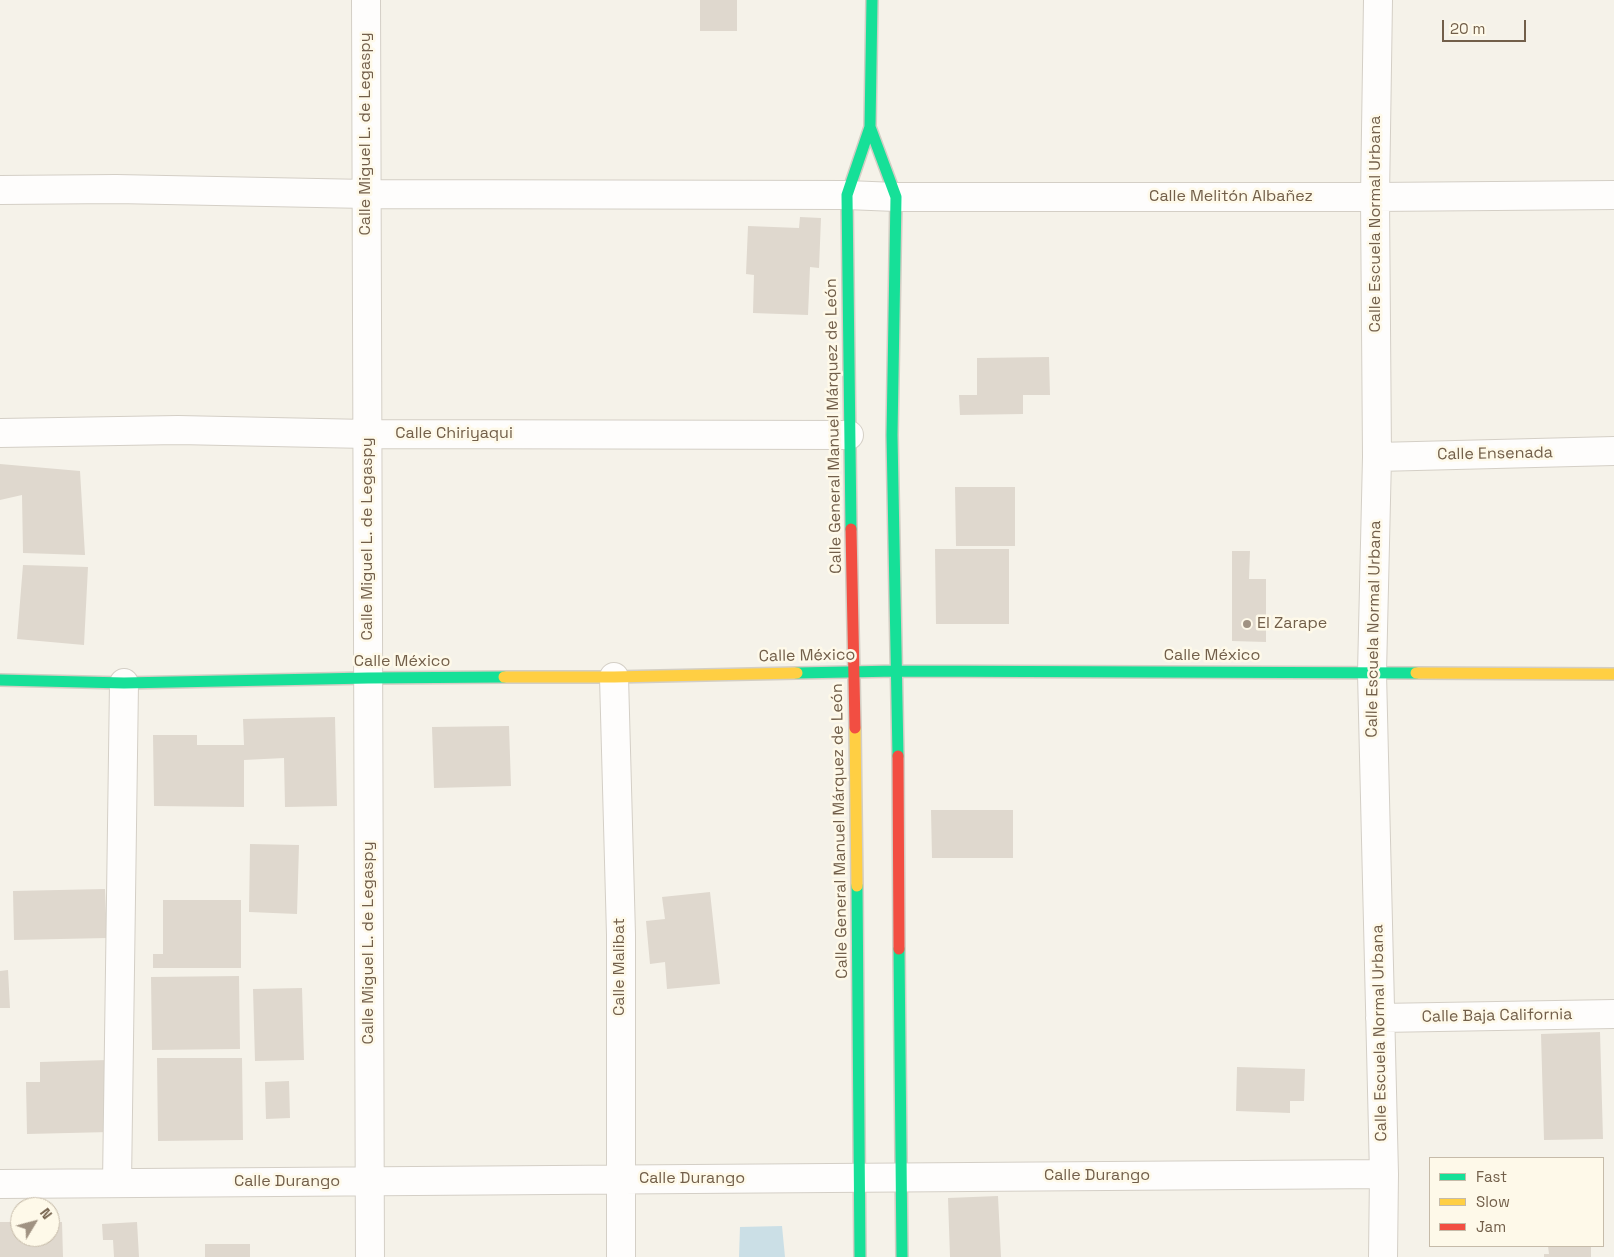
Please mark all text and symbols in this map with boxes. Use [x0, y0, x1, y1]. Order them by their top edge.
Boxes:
scale bar [1444, 10, 1528, 42]
text: 20 m [1450, 19, 1485, 38]
street label: Calle Miguel L. de Legaspy [356, 32, 376, 236]
street label: Calle Escuela Normal Urbana [1366, 115, 1386, 333]
street label: Calle Melitón Albañez [1149, 187, 1313, 207]
street label: Calle General Manuel Márquez de León [822, 278, 846, 574]
street label: Calle Chiriyaqui [395, 424, 513, 444]
street label: Calle Miguel L. de Legaspy [358, 437, 378, 641]
street label: Calle Ensenada [1437, 443, 1553, 465]
street label: Calle Escuela Normal Urbana [1363, 520, 1385, 738]
place label: El Zarape [1257, 614, 1327, 634]
marker: El Zarape [1241, 618, 1253, 630]
street label: Calle México [759, 646, 855, 666]
street label: Calle México [1164, 646, 1260, 666]
street label: Calle México [354, 652, 450, 672]
street label: Calle General Manuel Márquez de León [828, 683, 852, 979]
street label: Calle Miguel L. de Legaspy [359, 841, 379, 1045]
street label: Calle Malibat [610, 918, 630, 1016]
street label: Calle Escuela Normal Urbana [1369, 924, 1391, 1142]
street label: Calle Baja California [1421, 1005, 1573, 1027]
legend [1429, 1157, 1604, 1247]
street label: Calle Durango [1044, 1166, 1150, 1186]
text: Fast [1476, 1167, 1507, 1186]
street label: Calle Durango [639, 1169, 745, 1189]
street label: Calle Durango [234, 1172, 340, 1192]
text: Slow [1476, 1192, 1510, 1211]
north arrow [10, 1197, 60, 1247]
text: N [36, 1204, 56, 1223]
text: Jam [1476, 1217, 1506, 1236]

